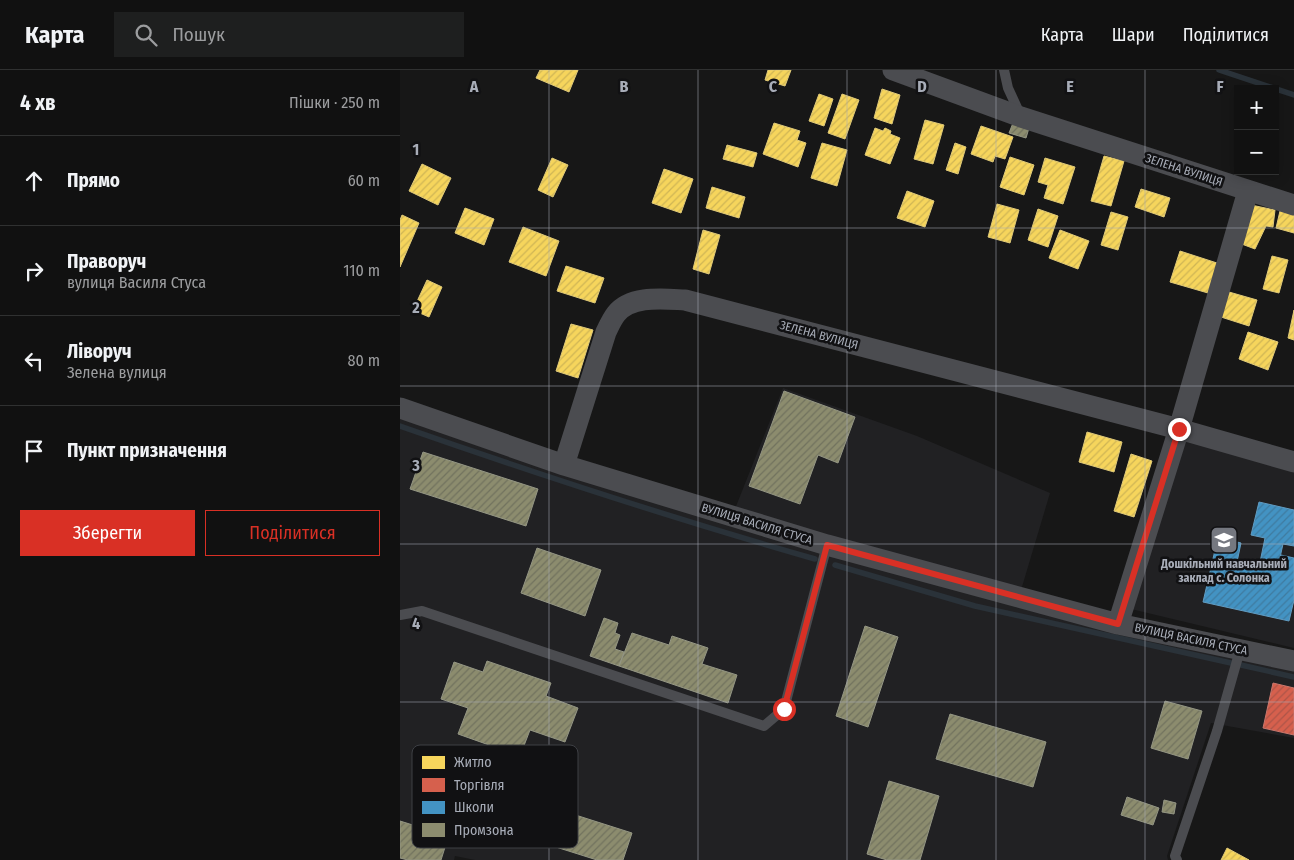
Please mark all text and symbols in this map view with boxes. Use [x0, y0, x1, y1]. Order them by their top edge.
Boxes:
search box [114, 12, 464, 57]
text: Карта [25, 21, 84, 49]
icon: search [132, 21, 160, 49]
text: Пошук [172, 23, 225, 46]
text: Карта [1041, 24, 1084, 46]
text: Шари [1112, 24, 1155, 46]
text: Поділитися [1183, 24, 1269, 46]
text: A [469, 77, 479, 96]
text: B [620, 77, 629, 96]
text: C [769, 77, 778, 96]
text: D [917, 77, 927, 96]
text: E [1066, 77, 1074, 96]
text: F [1216, 77, 1224, 96]
map controls [1234, 85, 1279, 175]
button: + [1234, 85, 1279, 130]
text: 4 хв [20, 90, 56, 116]
text: Пішки · 250 m [289, 93, 380, 112]
button: − [1234, 130, 1279, 175]
text: 1 [413, 140, 419, 159]
street label: ЗЕЛЕНА ВУЛИЦЯ [1144, 151, 1224, 189]
icon: ahead [20, 167, 48, 195]
text: Прямо [67, 169, 120, 192]
text: 60 m [348, 171, 380, 190]
text: Праворуч [67, 250, 146, 273]
icon: right [20, 257, 48, 285]
text: 110 m [343, 261, 380, 280]
text: вулиця Василя Стуса [67, 273, 206, 292]
text: 2 [411, 298, 420, 317]
street label: ЗЕЛЕНА ВУЛИЦЯ [778, 318, 860, 352]
text: Ліворуч [67, 340, 132, 363]
icon: left [20, 347, 48, 375]
text: 80 m [348, 351, 380, 370]
text: Зелена вулиця [67, 363, 167, 382]
route end [1168, 418, 1191, 441]
icon: arrive [20, 437, 48, 465]
text: Пункт призначення [67, 439, 227, 462]
text: 3 [411, 456, 420, 475]
street label: ВУЛИЦЯ ВАСИЛЯ СТУСА [700, 500, 815, 548]
button: Зберегти [20, 510, 195, 556]
button: Поділитися [205, 510, 380, 556]
school or university icon: Дошкільний навчальний заклад с. Солонка [1209, 525, 1239, 555]
place label: Дошкільний навчальний заклад с. Солонка [1160, 557, 1287, 585]
text: 4 [412, 614, 420, 633]
street label: ВУЛИЦЯ ВАСИЛЯ СТУСА [1133, 620, 1249, 658]
route start [773, 698, 796, 721]
legend [412, 745, 578, 848]
text: Житло [454, 754, 492, 771]
text: Торгівля [454, 777, 505, 794]
text: Школи [454, 799, 494, 816]
text: Промзона [454, 822, 514, 839]

